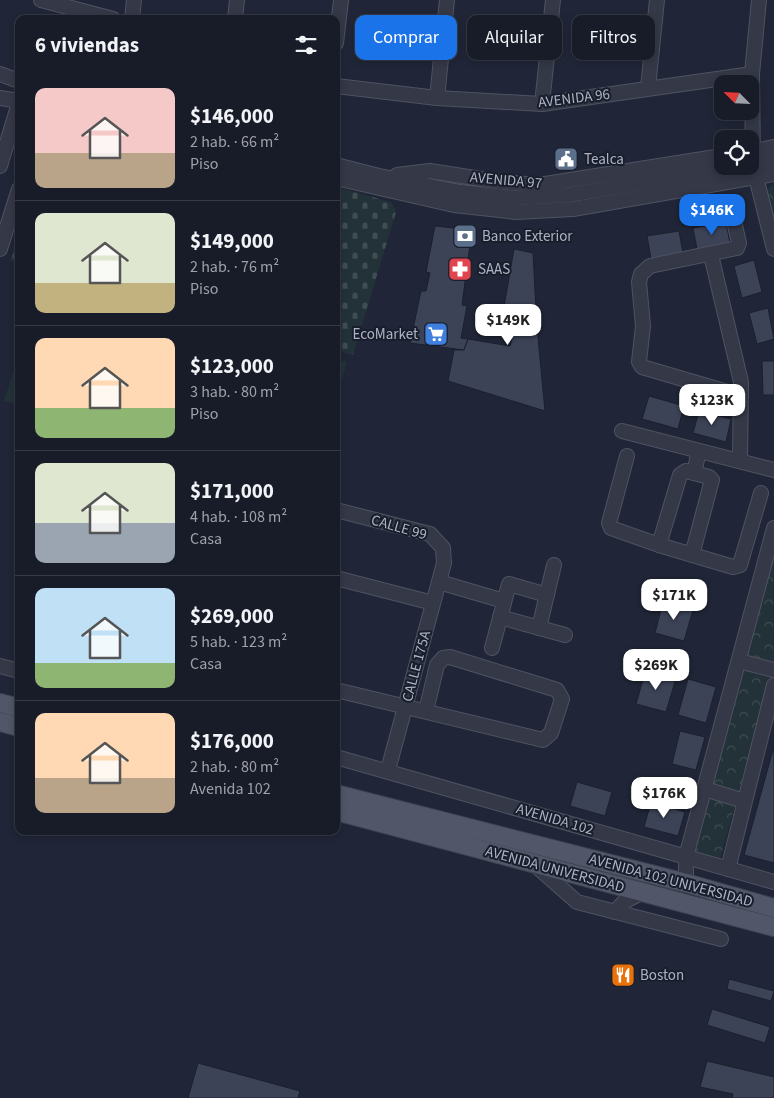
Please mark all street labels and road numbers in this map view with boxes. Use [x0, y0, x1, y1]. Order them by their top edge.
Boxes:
street label: AVENIDA 96 [537, 84, 611, 113]
street label: AVENIDA 97 [469, 167, 543, 194]
street label: CALLE 99 [369, 510, 429, 545]
street label: CALLE 175A [397, 627, 436, 704]
street label: AVENIDA 102 [514, 798, 596, 841]
street label: AVENIDA UNIVERSIDAD [483, 841, 627, 898]
street label: AVENIDA 102 UNIVERSIDAD [587, 849, 755, 912]

